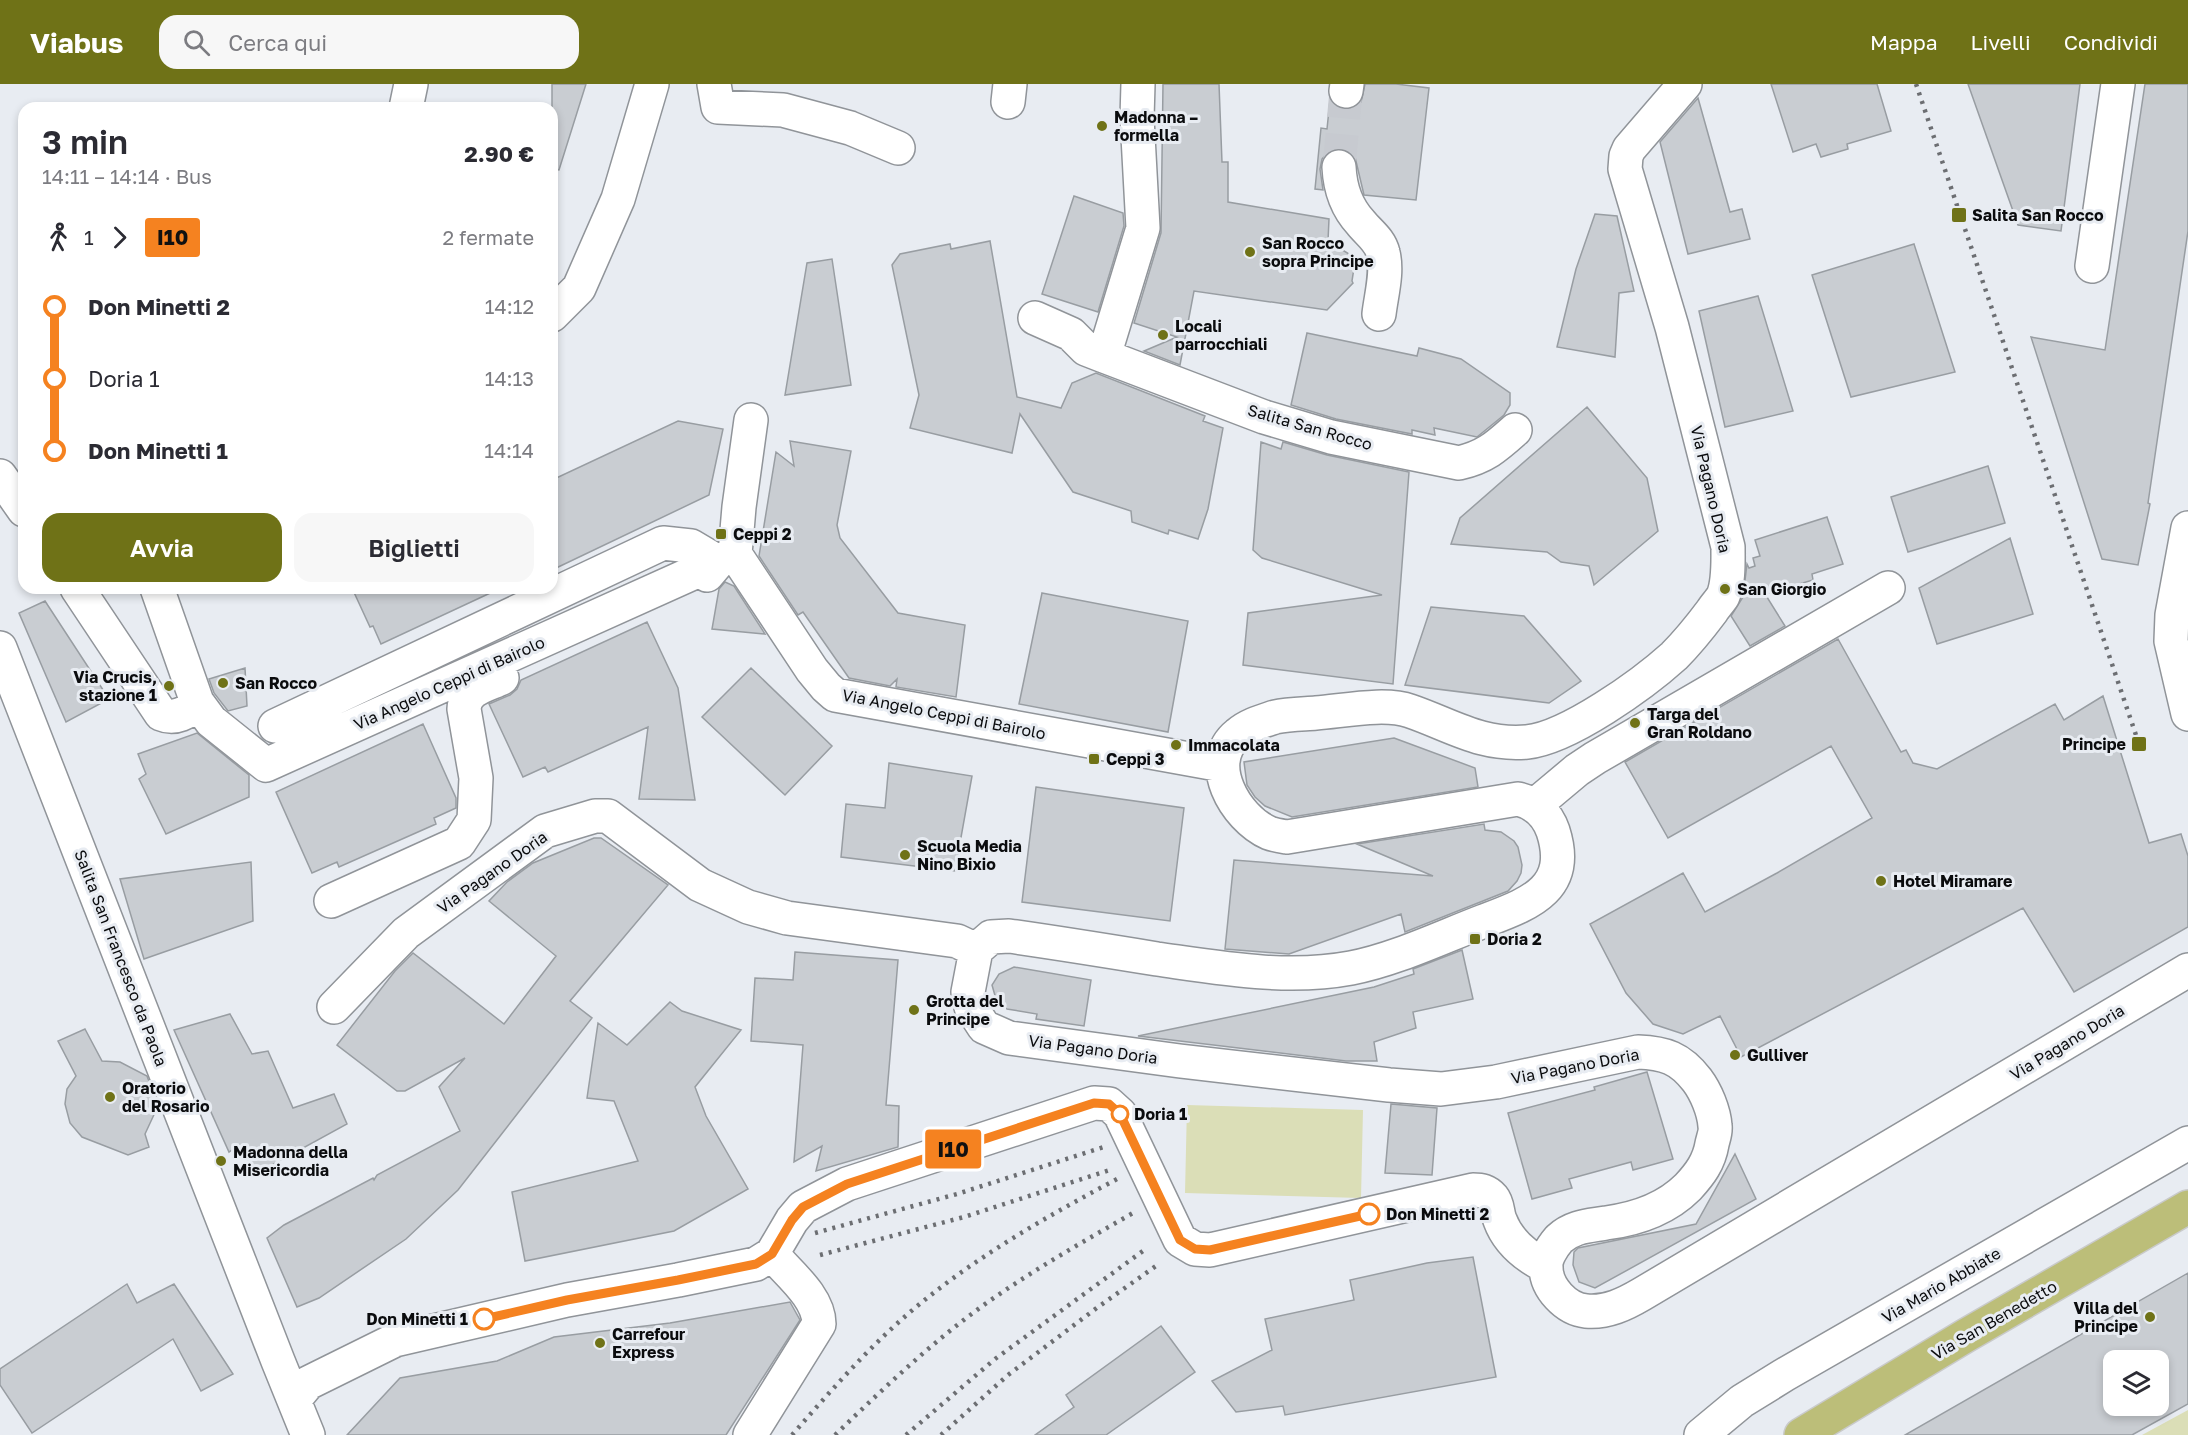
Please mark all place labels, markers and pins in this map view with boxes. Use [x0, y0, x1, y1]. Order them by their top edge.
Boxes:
place label: Madonna – formella [1114, 107, 1199, 145]
marker: Madonna – formella [1095, 119, 1109, 133]
place label: Salita San Rocco [1972, 205, 2104, 225]
marker: Salita San Rocco [1950, 206, 1968, 224]
place label: San Rocco sopra Principe [1262, 233, 1374, 271]
marker: San Rocco sopra Principe [1243, 245, 1257, 259]
place label: Locali parrocchiali [1175, 316, 1267, 354]
marker: Locali parrocchiali [1156, 328, 1170, 342]
place label: Ceppi 2 [733, 524, 792, 544]
marker: Ceppi 2 [714, 527, 728, 541]
place label: San Giorgio [1737, 579, 1827, 599]
marker: San Giorgio [1718, 582, 1732, 596]
place label: Via Crucis, stazione 1 [73, 667, 157, 705]
place label: San Rocco [235, 673, 318, 693]
marker: San Rocco [216, 676, 230, 690]
marker: Via Crucis, stazione 1 [162, 679, 176, 693]
place label: Targa del Gran Roldano [1647, 704, 1752, 742]
marker: Targa del Gran Roldano [1628, 716, 1642, 730]
place label: Principe [2062, 734, 2126, 754]
place label: Immacolata [1188, 735, 1280, 755]
marker: Principe [2130, 735, 2148, 753]
marker: Immacolata [1169, 738, 1183, 752]
place label: Ceppi 3 [1106, 749, 1165, 769]
marker: Ceppi 3 [1087, 752, 1101, 766]
place label: Scuola Media Nino Bixio [917, 836, 1022, 874]
marker: Scuola Media Nino Bixio [898, 848, 912, 862]
place label: Hotel Miramare [1893, 871, 2013, 891]
marker: Hotel Miramare [1874, 874, 1888, 888]
place label: Doria 2 [1487, 929, 1542, 949]
marker: Doria 2 [1468, 932, 1482, 946]
place label: Grotta del Principe [926, 991, 1004, 1029]
marker: Grotta del Principe [907, 1003, 921, 1017]
place label: Gulliver [1747, 1045, 1808, 1065]
marker: Gulliver [1728, 1048, 1742, 1062]
place label: Oratorio del Rosario [122, 1078, 210, 1116]
marker: Oratorio del Rosario [103, 1090, 117, 1104]
place label: Doria 1 [1134, 1104, 1187, 1124]
marker: Doria 1 [1111, 1105, 1129, 1123]
place label: Madonna della Misericordia [233, 1142, 348, 1180]
marker: Madonna della Misericordia [214, 1154, 228, 1168]
marker: Don Minetti 2 [1358, 1203, 1380, 1225]
place label: Don Minetti 2 [1386, 1204, 1489, 1224]
place label: Villa del Principe [2074, 1298, 2139, 1336]
marker: Don Minetti 1 [473, 1308, 495, 1330]
place label: Don Minetti 1 [366, 1309, 468, 1329]
marker: Villa del Principe [2143, 1310, 2157, 1324]
place label: Carrefour Express [612, 1324, 685, 1362]
marker: Carrefour Express [593, 1336, 607, 1350]

